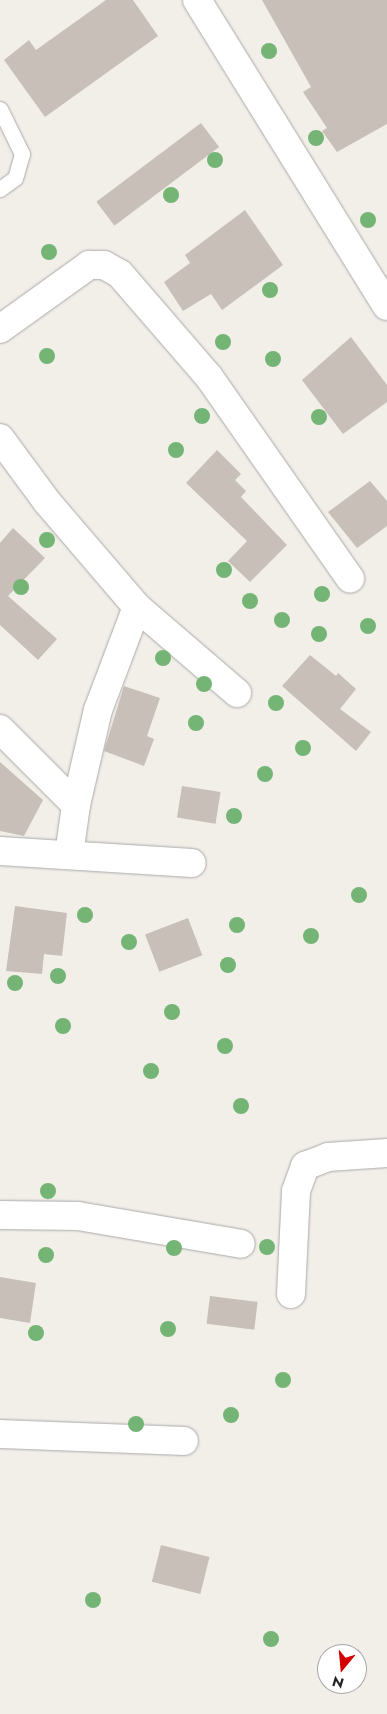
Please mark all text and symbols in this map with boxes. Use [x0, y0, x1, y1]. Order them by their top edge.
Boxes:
north arrow [317, 1644, 367, 1694]
text: N [330, 1671, 346, 1694]

